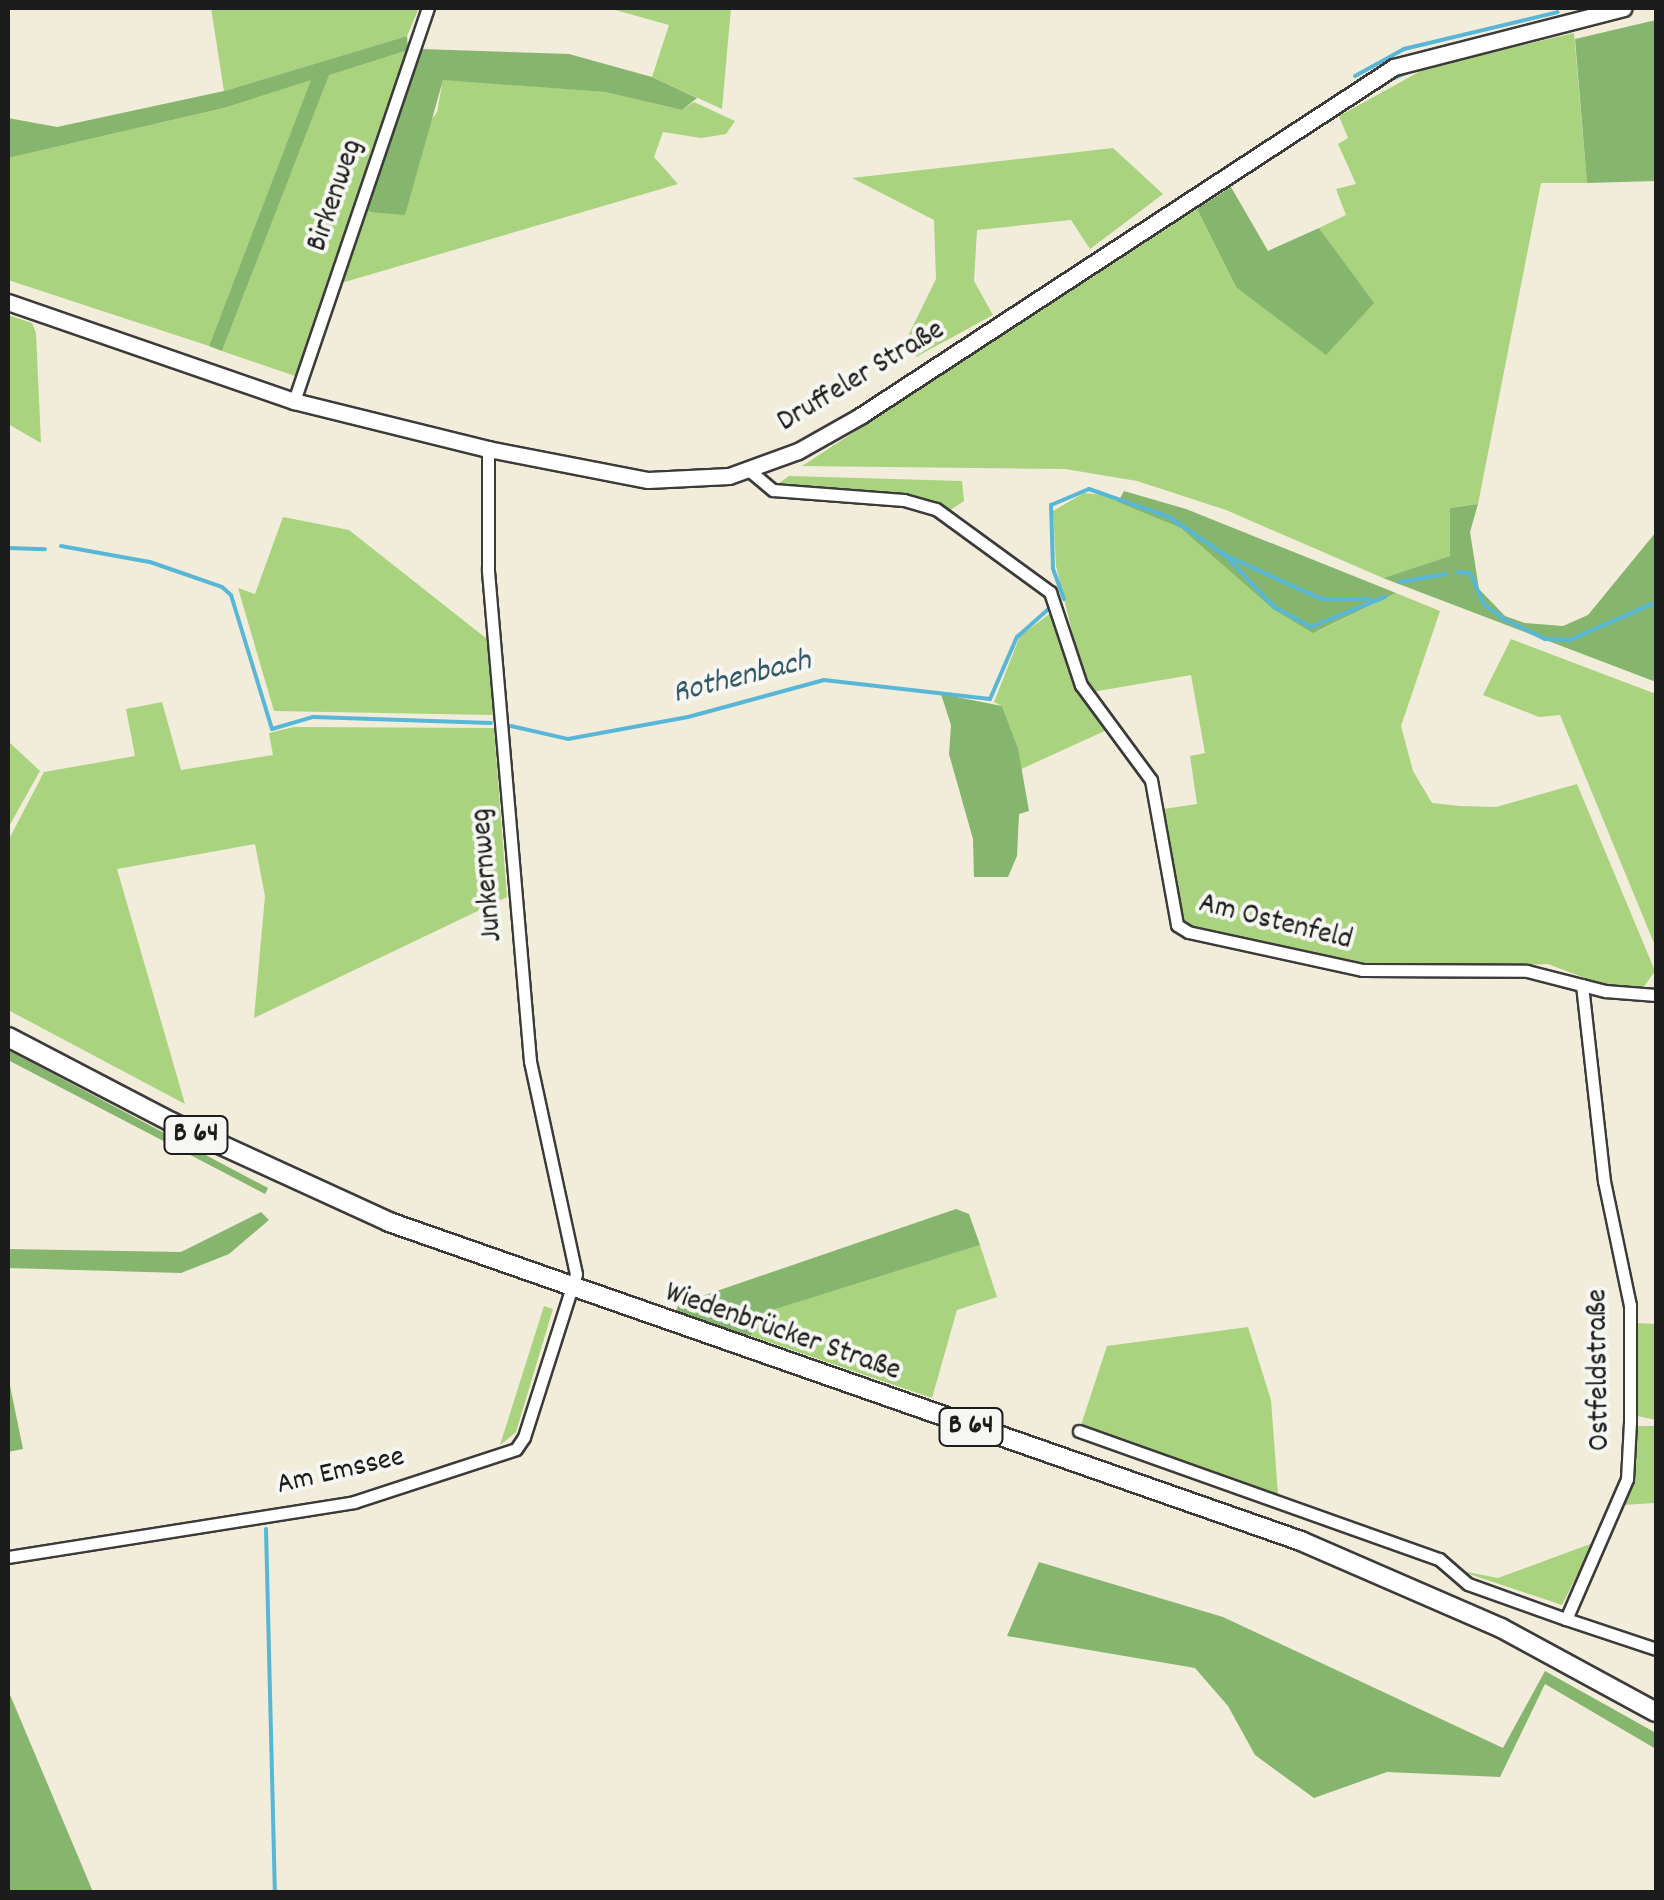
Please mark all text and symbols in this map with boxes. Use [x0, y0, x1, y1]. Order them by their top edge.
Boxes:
street label: Birkenweg [301, 135, 373, 257]
street label: Druffeler Straße [772, 314, 952, 442]
water label: Rothenbach [669, 643, 815, 715]
street label: Junkernweg [465, 807, 513, 943]
street label: Am Ostenfeld [1195, 888, 1355, 960]
road number: B 64 [161, 1112, 231, 1158]
street label: Wiedenbrücker Straße [660, 1277, 904, 1391]
street label: Ostfeldstraße [1582, 1289, 1620, 1451]
road number: B 64 [936, 1404, 1006, 1450]
street label: Am Emssee [274, 1441, 408, 1505]

